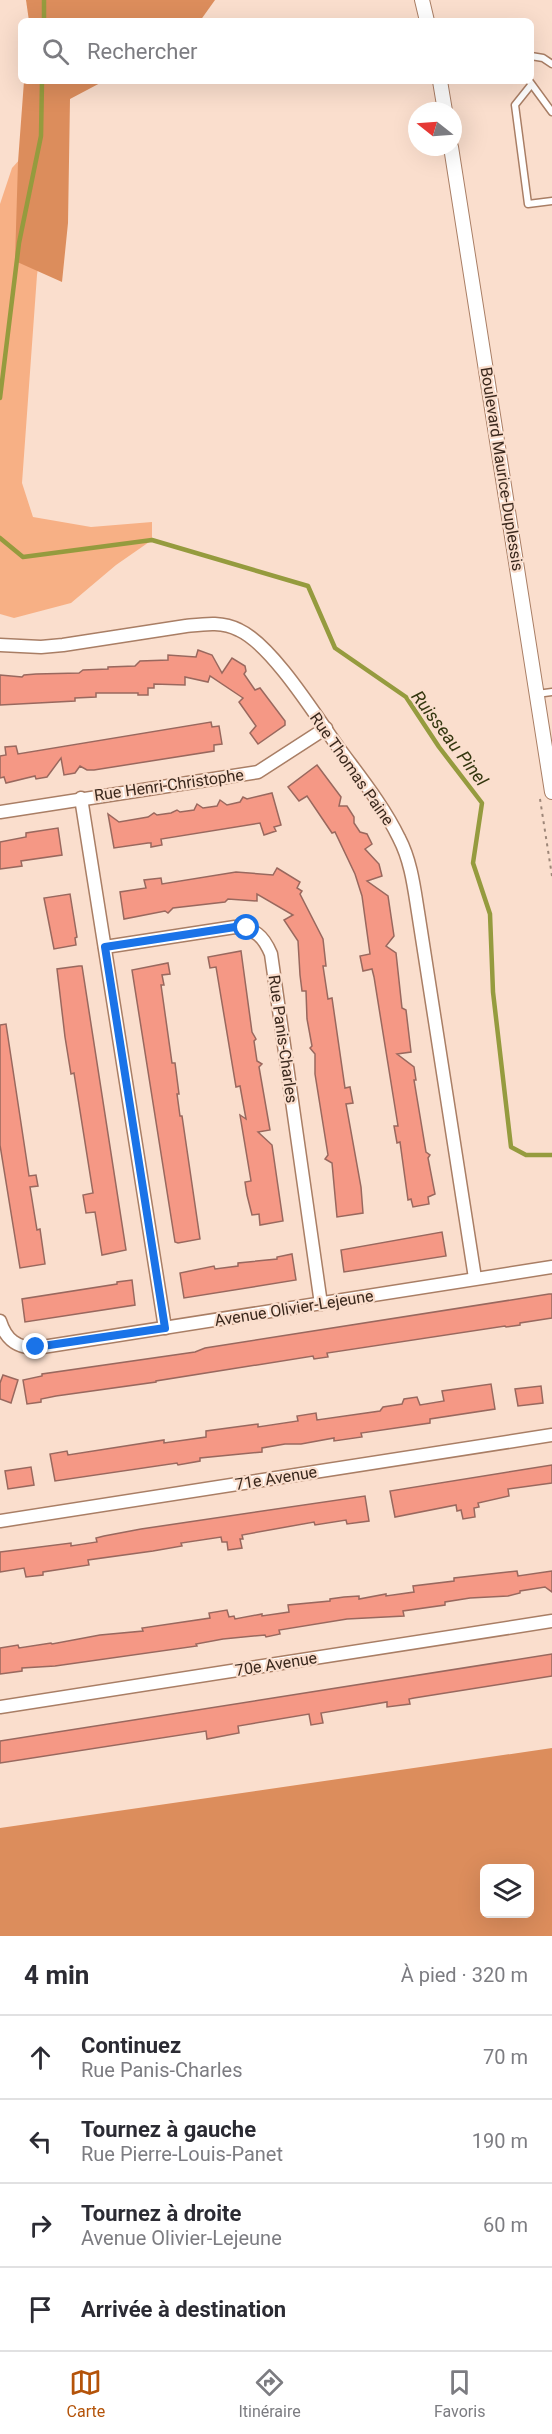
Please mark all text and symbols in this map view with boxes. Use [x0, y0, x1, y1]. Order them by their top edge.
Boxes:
search box [18, 18, 534, 84]
icon: search [39, 35, 72, 68]
text: Rechercher [87, 39, 198, 64]
north arrow [408, 102, 462, 156]
street label: Boulevard Maurice-Duplessis [476, 366, 528, 572]
water label: Ruisseau Pinel [407, 686, 493, 790]
street label: Rue Thomas Paine [306, 709, 398, 829]
street label: Rue Henri-Christophe [93, 765, 245, 805]
route start [233, 914, 259, 940]
street label: Rue Panis-Charles [265, 974, 301, 1104]
street label: Avenue Olivier-Lejeune [213, 1286, 375, 1330]
route end [22, 1333, 48, 1359]
street label: 71e Avenue [234, 1462, 318, 1494]
street label: 70e Avenue [234, 1648, 318, 1680]
map controls [480, 1864, 534, 1918]
button: layers [480, 1864, 534, 1918]
text: 4 min [24, 1960, 89, 1990]
text: À pied · 320 m [401, 1963, 528, 1987]
text: Continuez [81, 2033, 181, 2058]
icon: ahead [24, 2041, 57, 2074]
text: 70 m [483, 2045, 528, 2069]
text: Rue Panis-Charles [81, 2058, 243, 2082]
text: Tournez à gauche [81, 2117, 256, 2142]
icon: left [24, 2125, 57, 2158]
text: 190 m [472, 2129, 528, 2153]
text: Rue Pierre-Louis-Panet [81, 2142, 283, 2166]
text: Tournez à droite [81, 2201, 241, 2226]
icon: right [24, 2209, 57, 2242]
text: 60 m [483, 2213, 528, 2237]
text: Avenue Olivier-Lejeune [81, 2226, 282, 2250]
icon: arrive [24, 2293, 57, 2326]
text: Arrivée à destination [81, 2297, 286, 2322]
tab: Carte [67, 2366, 105, 2421]
tab: Itinéraire [238, 2366, 301, 2421]
tab: Favoris [434, 2366, 485, 2421]

